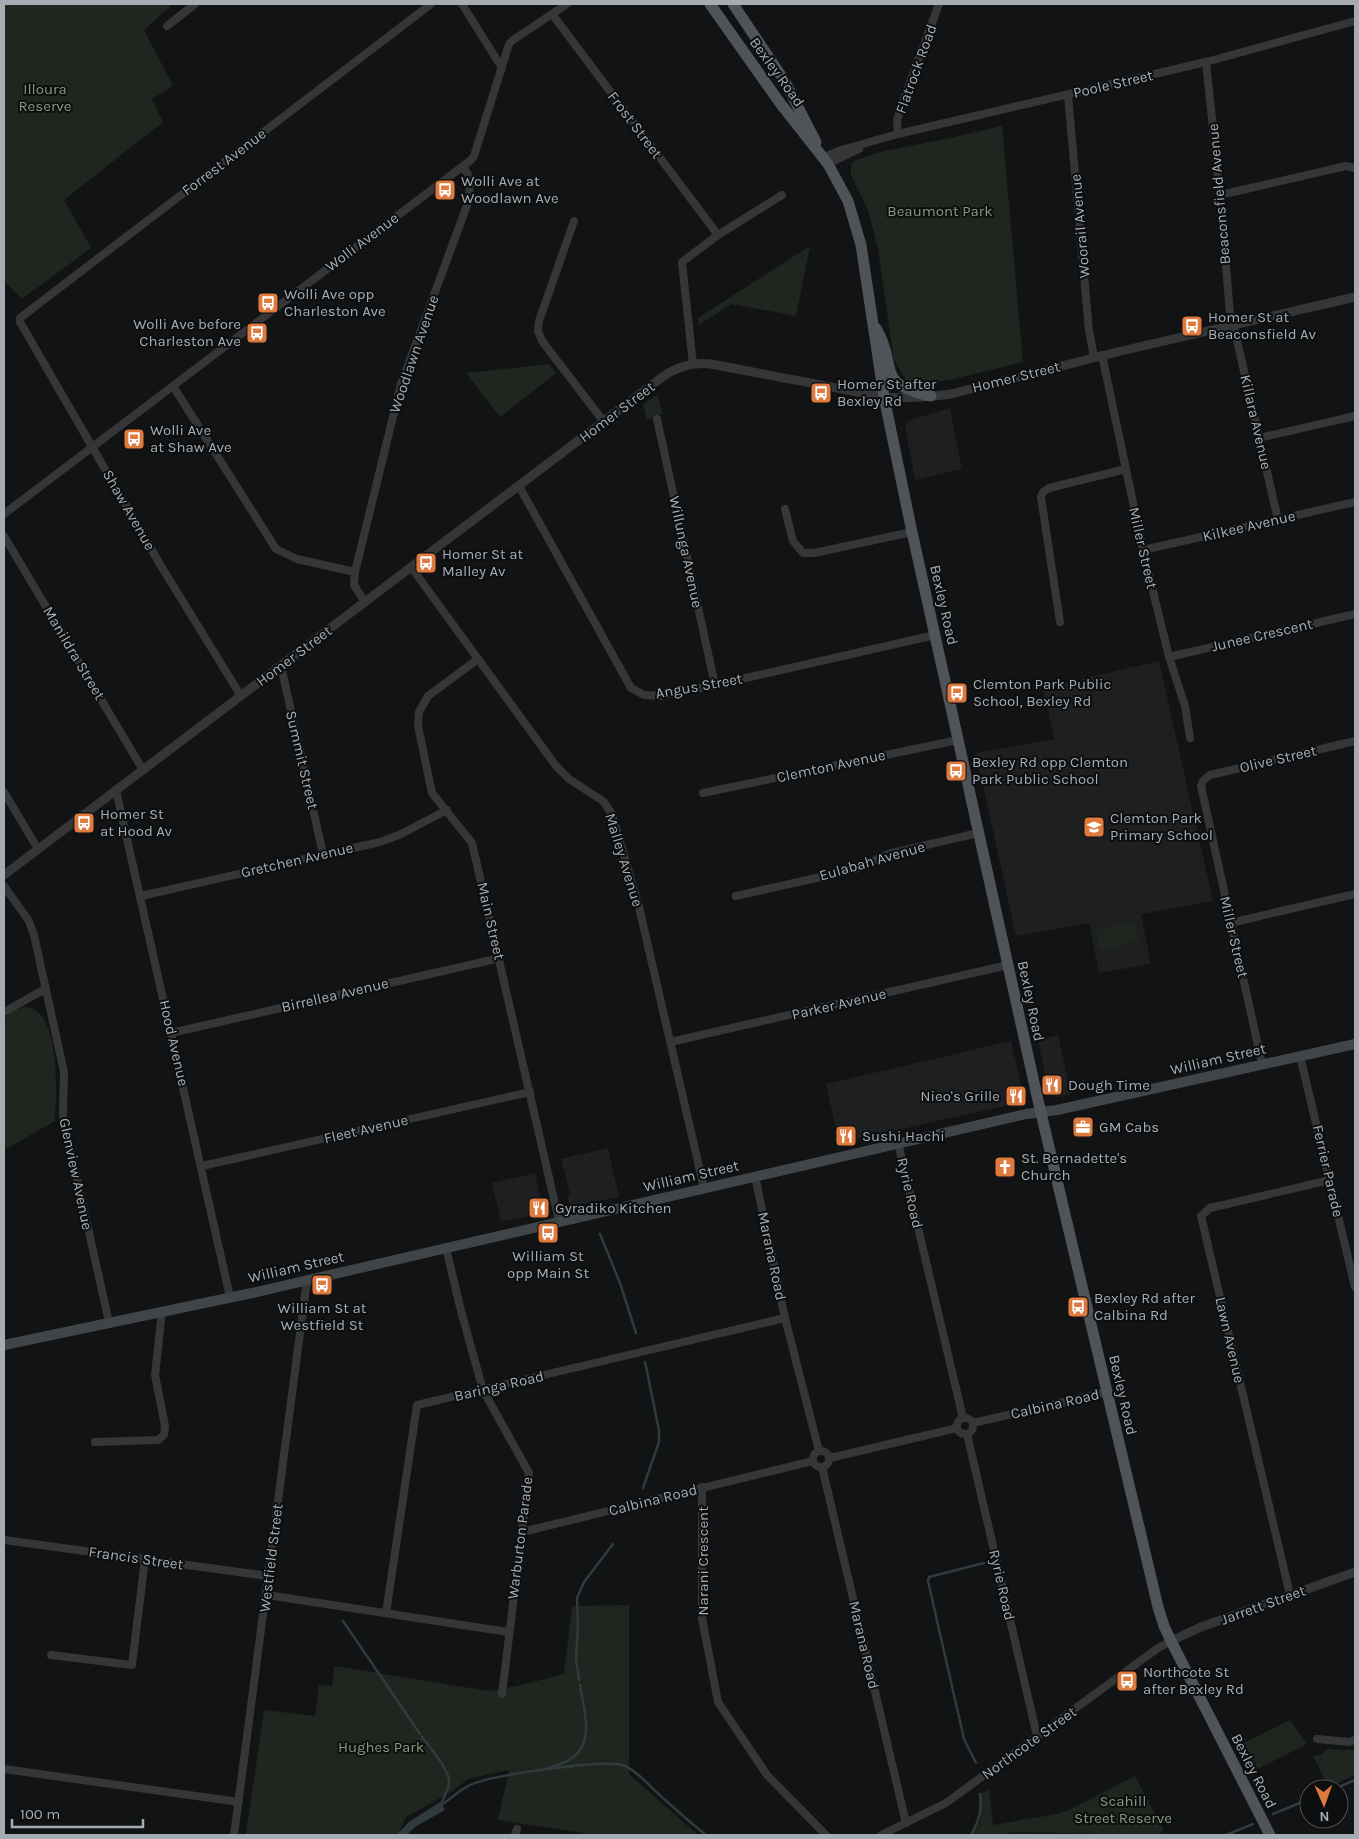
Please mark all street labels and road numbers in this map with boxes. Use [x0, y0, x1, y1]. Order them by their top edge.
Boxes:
street label: Flatrock Road [891, 22, 941, 116]
street label: Bexley Road [746, 34, 808, 110]
street label: Poole Street [1071, 66, 1155, 102]
street label: Frost Street [604, 88, 666, 163]
street label: Beaconsfield Avenue [1204, 123, 1234, 265]
street label: Forrest Avenue [178, 125, 270, 199]
street label: Woorail Avenue [1066, 173, 1094, 279]
street label: Wolli Avenue [322, 209, 402, 275]
street label: Woodlawn Avenue [385, 293, 443, 415]
street label: Homer Street [970, 357, 1062, 397]
street label: Killara Avenue [1236, 373, 1276, 471]
street label: Homer Street [576, 377, 659, 446]
street label: Shaw Avenue [99, 466, 159, 554]
street label: Willunga Avenue [665, 494, 707, 610]
street label: Miller Street [1125, 505, 1161, 591]
street label: Kilkee Avenue [1201, 507, 1297, 545]
street label: Bexley Road [926, 563, 962, 647]
street label: Manildra Street [39, 603, 109, 703]
street label: Junee Crescent [1210, 615, 1315, 655]
street label: Homer Street [253, 621, 336, 690]
street label: Angus Street [654, 669, 744, 702]
street label: Summit Street [282, 709, 322, 812]
street label: Olive Street [1238, 741, 1319, 777]
street label: Clemton Avenue [775, 746, 887, 786]
street label: Malley Avenue [601, 811, 647, 909]
street label: Eulabah Avenue [817, 837, 927, 885]
street label: Gretchen Avenue [239, 838, 355, 882]
street label: Main Street [473, 880, 509, 962]
street label: Miller Street [1216, 894, 1252, 980]
street label: Bexley Road [1014, 959, 1048, 1043]
street label: Birrellea Avenue [280, 974, 390, 1016]
street label: Parker Avenue [790, 984, 888, 1024]
street label: Hood Avenue [155, 998, 193, 1088]
street label: William Street [1168, 1039, 1268, 1079]
street label: Fleet Avenue [322, 1111, 410, 1147]
street label: Glenview Avenue [55, 1116, 97, 1232]
street label: Ferrier Parade [1309, 1123, 1347, 1219]
street label: William Street [641, 1156, 741, 1196]
street label: Ryrie Road [893, 1156, 927, 1230]
street label: Marana Road [754, 1210, 790, 1302]
street label: William Street [246, 1247, 346, 1287]
street label: Lawn Avenue [1211, 1295, 1249, 1385]
street label: Bexley Road [1105, 1353, 1141, 1437]
street label: Baringa Road [452, 1367, 546, 1405]
street label: Calbina Road [1009, 1385, 1101, 1423]
street label: Warburton Parade [504, 1476, 536, 1600]
street label: Calbina Road [607, 1480, 699, 1520]
street label: Westfield Street [255, 1502, 287, 1613]
street label: Narani Crescent [694, 1506, 712, 1616]
street label: Francis Street [88, 1542, 185, 1574]
street label: Ryrie Road [985, 1548, 1019, 1622]
street label: Jarrett Street [1218, 1581, 1308, 1629]
street label: Marana Road [845, 1599, 883, 1691]
street label: Northcote Street [978, 1702, 1080, 1783]
street label: Bexley Road [1227, 1731, 1281, 1811]

